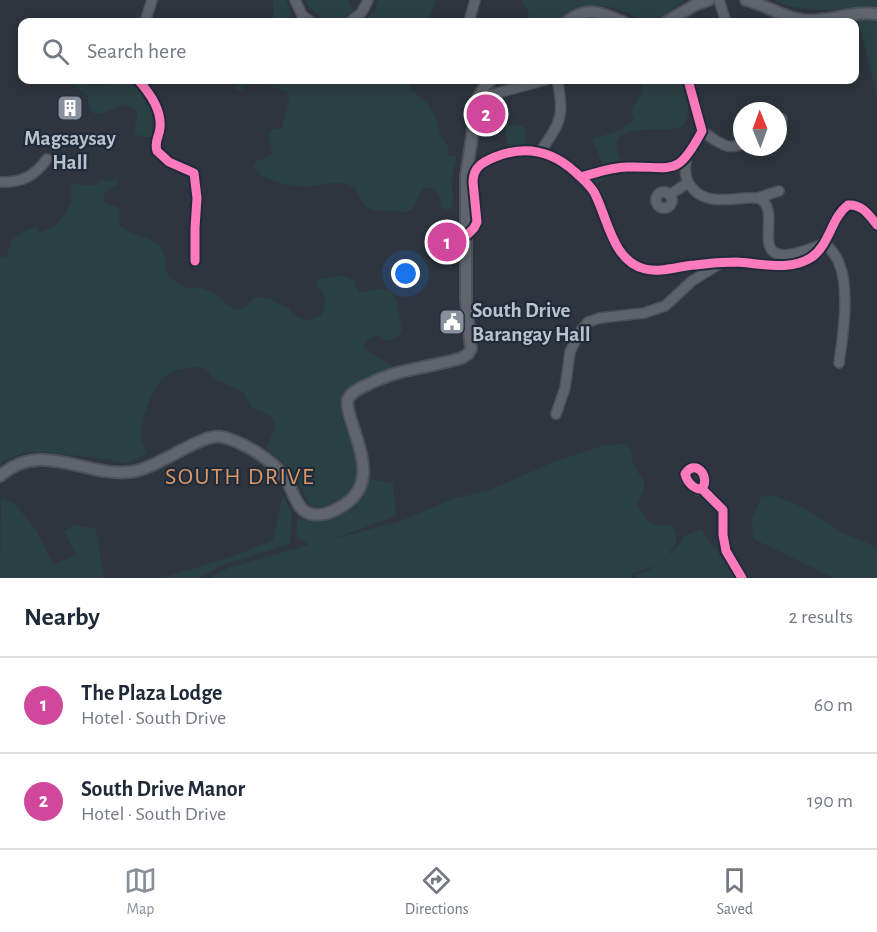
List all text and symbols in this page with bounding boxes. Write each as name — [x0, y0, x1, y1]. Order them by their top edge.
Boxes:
search box — [18, 18, 859, 84]
icon: search — [39, 35, 72, 68]
text: Search here — [87, 40, 186, 62]
pin: 2 — [466, 92, 506, 136]
building icon: Magsaysay Hall — [55, 93, 85, 123]
north arrow — [733, 102, 787, 156]
place label: Magsaysay Hall — [24, 128, 117, 173]
pin: 1 — [428, 220, 466, 264]
your location — [391, 259, 420, 288]
place label: South Drive Barangay Hall — [472, 300, 591, 345]
public building icon: South Drive Barangay Hall — [437, 307, 467, 337]
district label: SOUTH DRIVE — [165, 465, 315, 489]
text: Nearby — [24, 604, 100, 630]
text: 2 results — [789, 607, 853, 627]
text: The Plaza Lodge — [81, 682, 222, 704]
text: 1 — [40, 695, 47, 715]
text: 60 m — [814, 695, 853, 715]
text: Hotel · South Drive — [81, 708, 226, 728]
text: South Drive Manor — [81, 778, 245, 800]
text: 2 — [39, 791, 48, 811]
text: 190 m — [807, 791, 853, 811]
text: Hotel · South Drive — [81, 804, 226, 824]
tab: Map — [124, 864, 157, 919]
tab: Directions — [405, 864, 469, 919]
tab: Saved — [716, 864, 753, 919]

